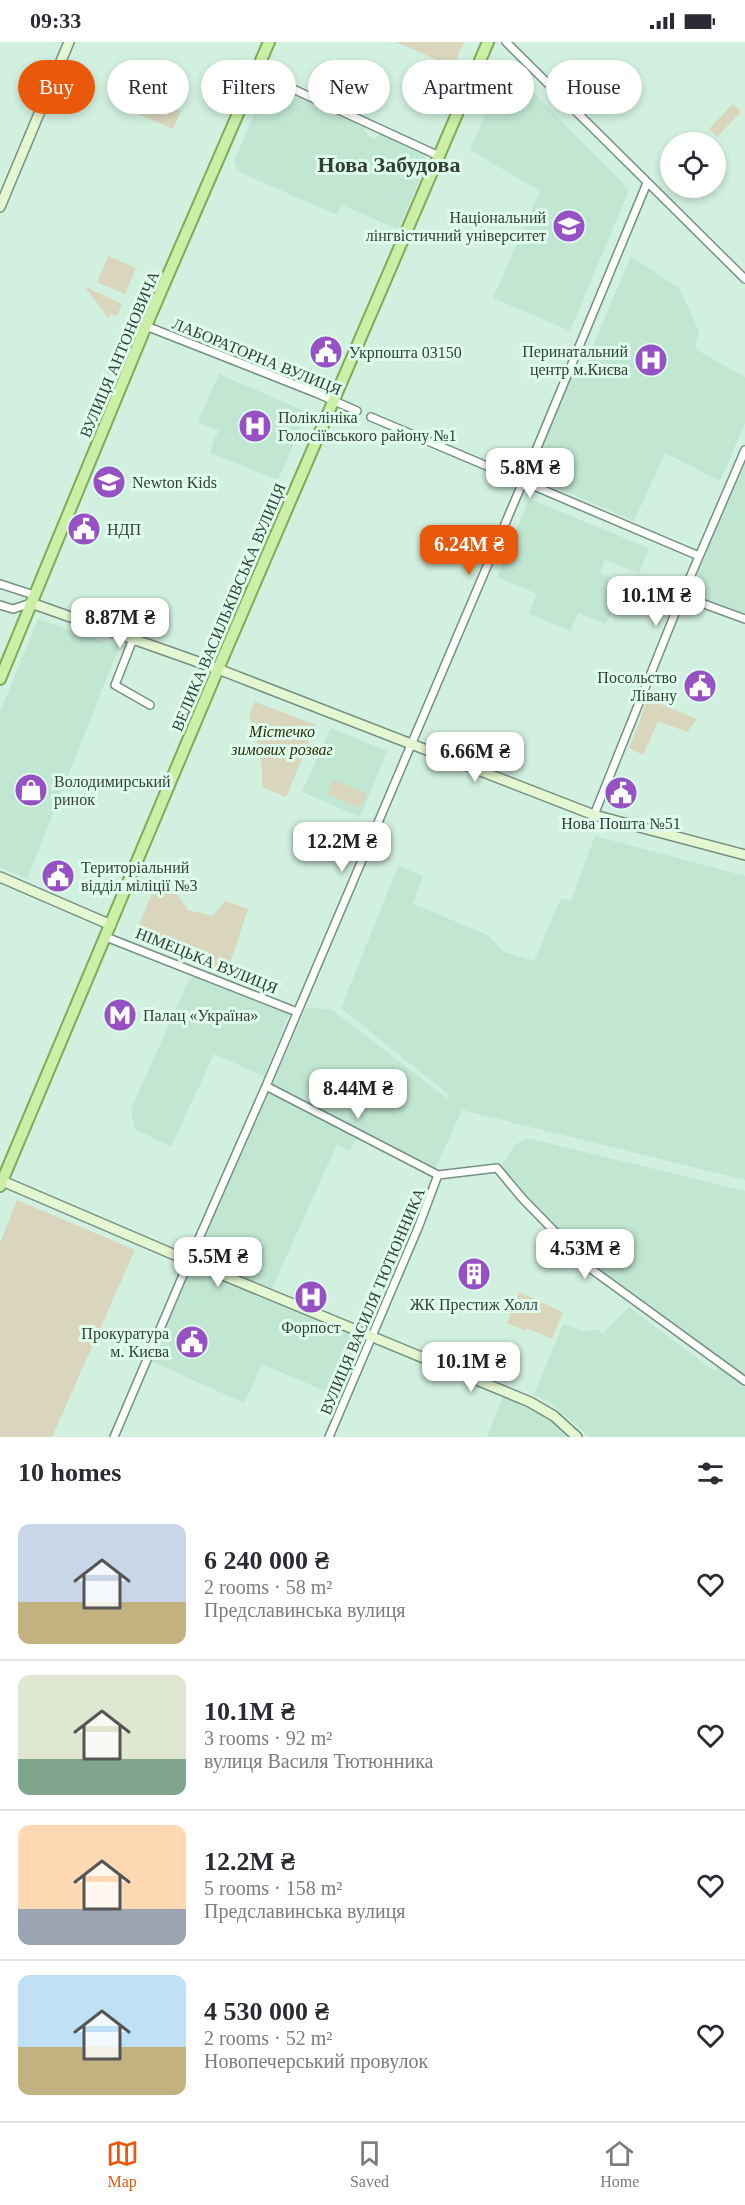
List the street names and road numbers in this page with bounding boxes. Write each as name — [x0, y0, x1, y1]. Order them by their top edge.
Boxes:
street label: ВУЛИЦЯ АНТОНОВИЧА — [77, 268, 163, 440]
street label: ЛАБОРАТОРНА ВУЛИЦЯ — [169, 315, 344, 399]
street label: ВЕЛИКА ВАСИЛЬКІВСЬКА ВУЛИЦЯ — [168, 480, 290, 734]
street label: НІМЕЦЬКА ВУЛИЦЯ — [133, 924, 280, 998]
street label: ВУЛИЦЯ ВАСИЛЯ ТЮТЮННИКА — [317, 1185, 429, 1418]

